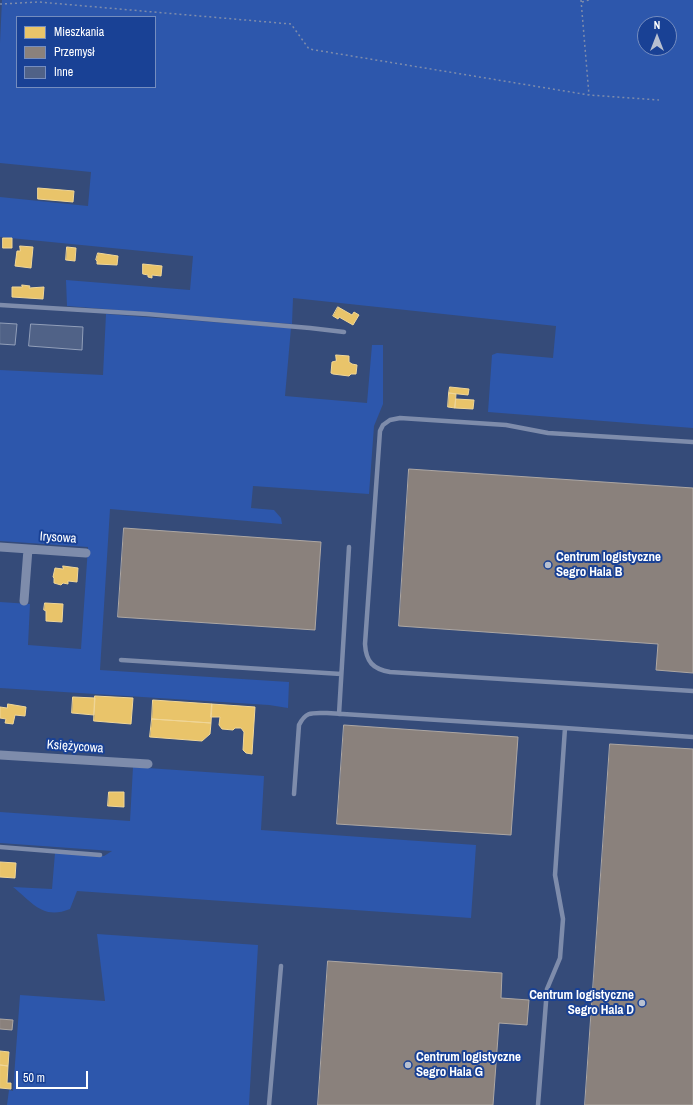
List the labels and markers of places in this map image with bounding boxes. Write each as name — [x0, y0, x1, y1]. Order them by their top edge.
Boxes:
place label: Centrum logistyczne Segro Hala B — [556, 550, 661, 581]
marker: Centrum logistyczne Segro Hala B — [543, 560, 553, 570]
place label: Centrum logistyczne Segro Hala D — [529, 988, 634, 1019]
marker: Centrum logistyczne Segro Hala D — [637, 998, 647, 1008]
place label: Centrum logistyczne Segro Hala G — [416, 1050, 521, 1081]
marker: Centrum logistyczne Segro Hala G — [403, 1060, 413, 1070]

